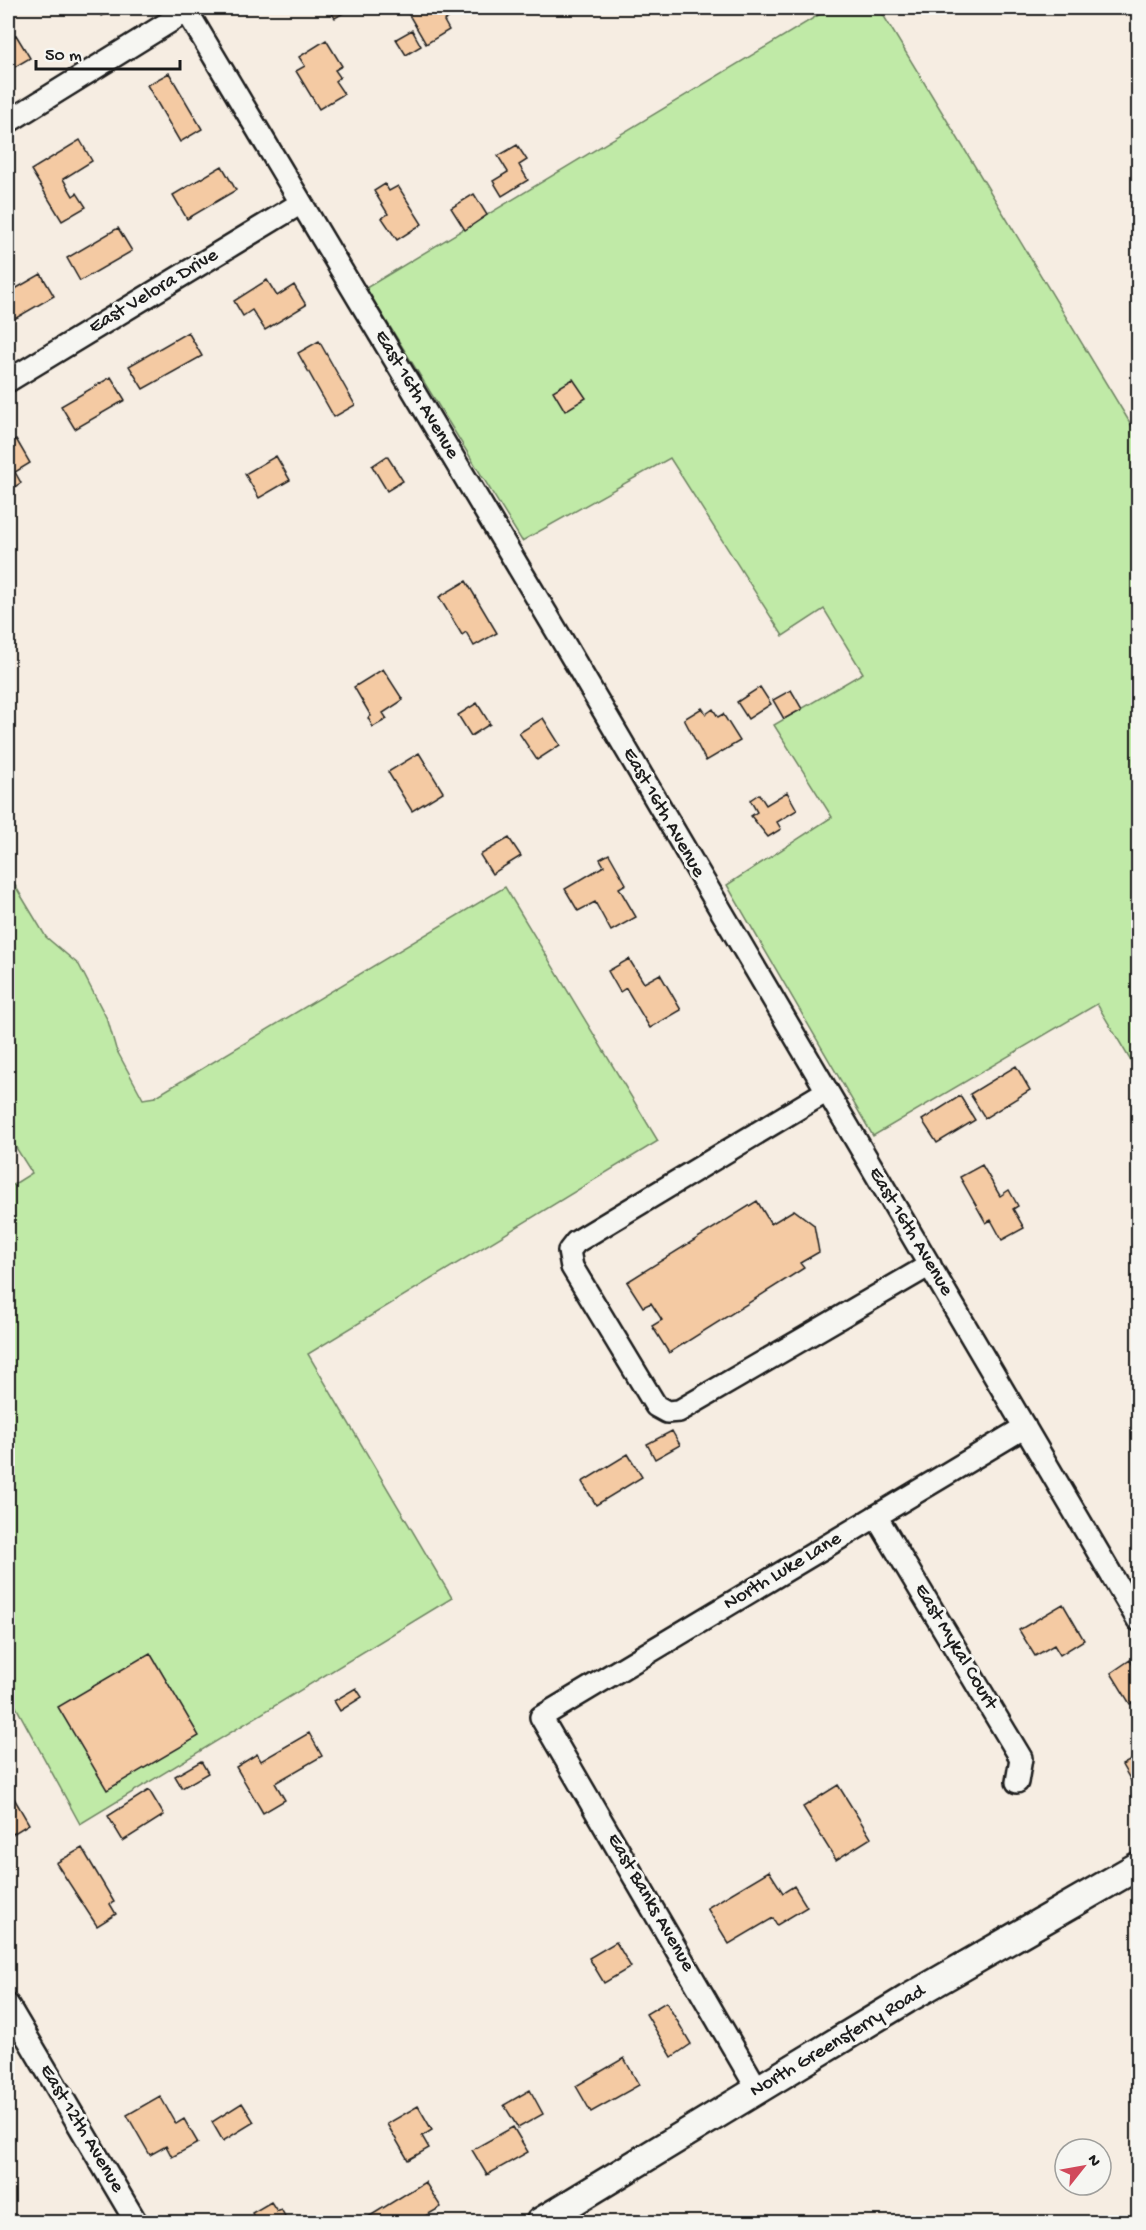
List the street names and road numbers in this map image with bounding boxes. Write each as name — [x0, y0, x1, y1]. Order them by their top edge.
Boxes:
street label: East Velora Drive — [85, 244, 223, 340]
street label: East 16th Avenue — [369, 327, 464, 464]
street label: East 16th Avenue — [617, 744, 710, 882]
street label: East 16th Avenue — [863, 1164, 958, 1301]
street label: North Luke Lane — [720, 1528, 847, 1616]
street label: East Mykal Court — [908, 1580, 1003, 1716]
street label: East Banks Avenue — [601, 1830, 699, 1977]
street label: North Greensferry Road — [746, 1979, 932, 2103]
street label: East 12th Avenue — [34, 2061, 129, 2198]

